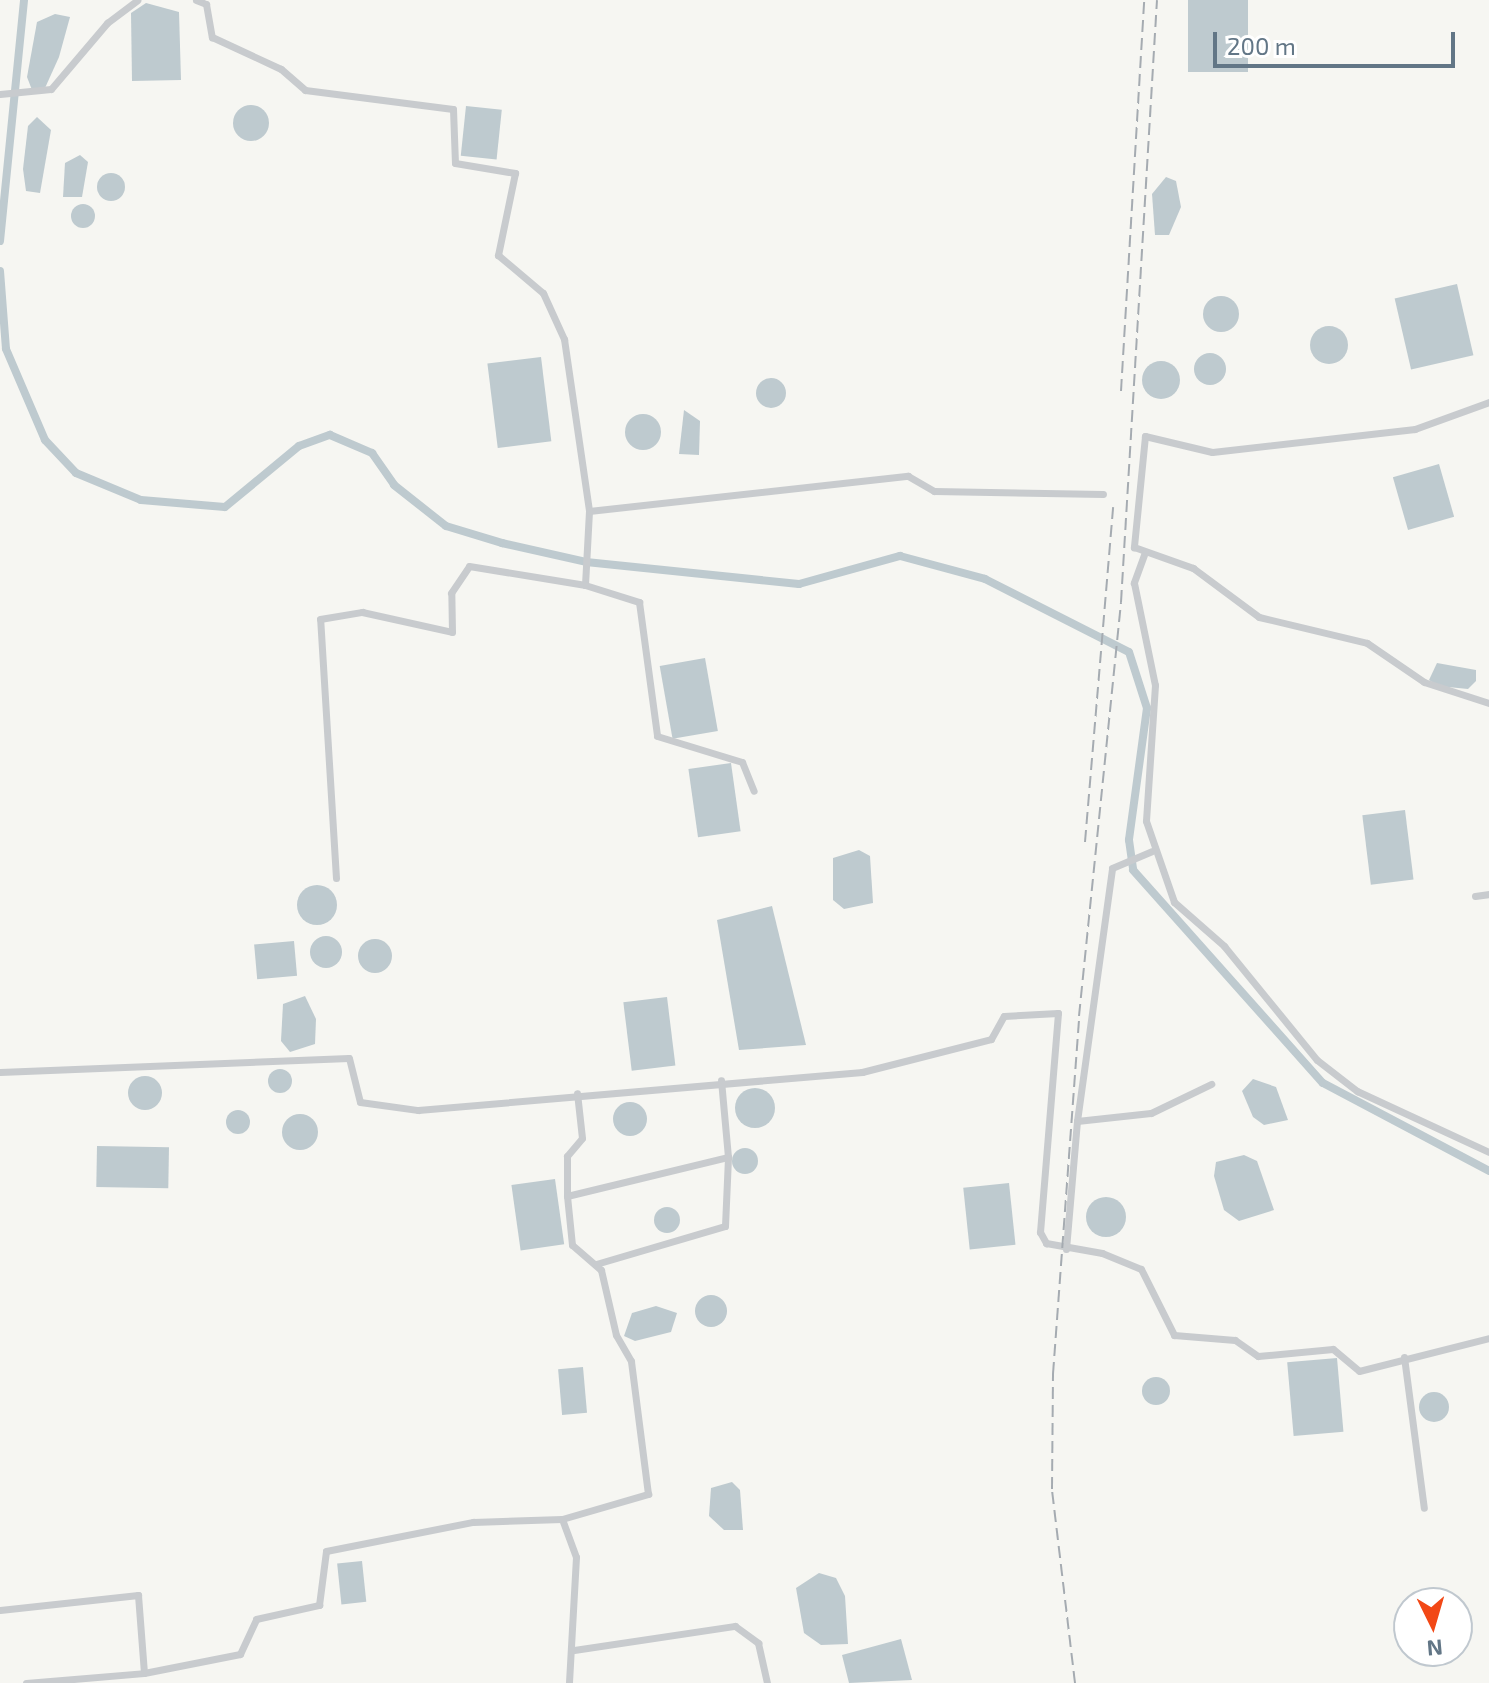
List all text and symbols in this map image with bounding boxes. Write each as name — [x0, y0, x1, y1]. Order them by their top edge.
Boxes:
scale bar — [1217, 16, 1459, 66]
text: 200 m — [1227, 31, 1296, 60]
north arrow — [1393, 1587, 1473, 1667]
text: N — [1426, 1635, 1444, 1663]

